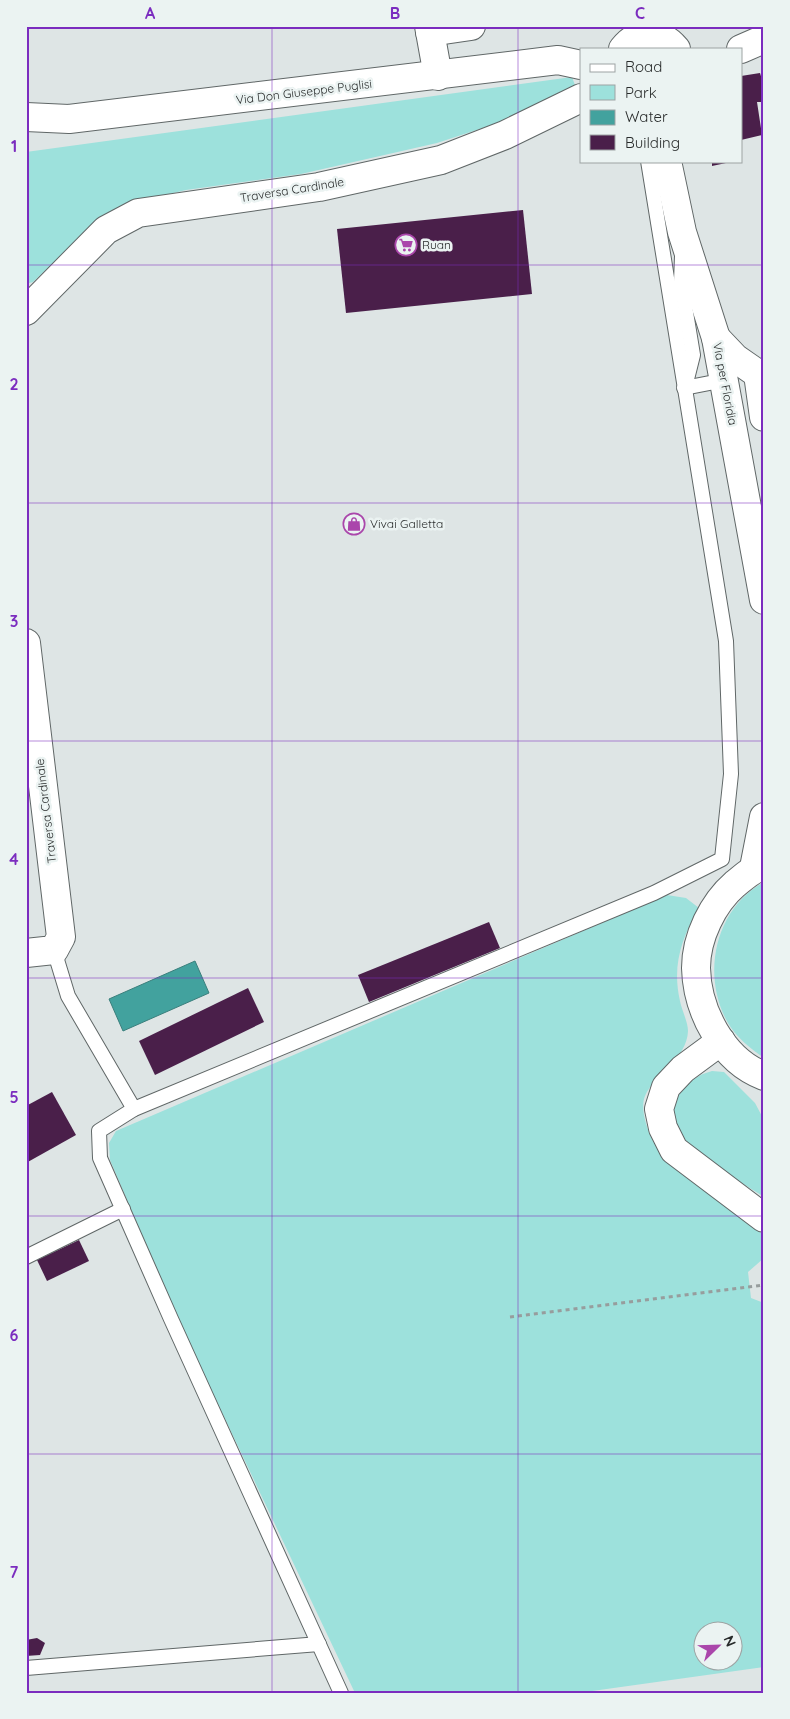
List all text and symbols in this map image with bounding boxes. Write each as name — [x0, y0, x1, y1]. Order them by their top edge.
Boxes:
text: A — [145, 3, 156, 23]
text: B — [390, 3, 400, 23]
text: C — [635, 3, 645, 23]
legend — [580, 48, 742, 162]
text: Road — [625, 57, 662, 76]
street label: Via Don Giuseppe Puglisi — [235, 76, 373, 107]
text: Park — [625, 83, 657, 102]
text: Water — [625, 107, 668, 126]
text: Building — [625, 133, 680, 152]
text: 1 — [11, 136, 17, 156]
street label: Traversa Cardinale — [239, 174, 345, 205]
supermarket icon: Ruan — [394, 233, 418, 257]
place label: Ruan — [422, 237, 451, 252]
street label: Via per Floridia — [710, 341, 741, 427]
text: 2 — [9, 374, 19, 394]
shop icon: Vivai Galletta — [342, 512, 366, 536]
place label: Vivai Galletta — [370, 516, 443, 531]
text: 3 — [10, 611, 18, 631]
street label: Traversa Cardinale — [32, 758, 59, 864]
text: 4 — [9, 849, 19, 869]
text: 5 — [9, 1087, 19, 1107]
text: 6 — [10, 1325, 19, 1345]
text: 7 — [10, 1562, 19, 1582]
north arrow — [692, 1622, 742, 1672]
text: N — [720, 1633, 740, 1649]

